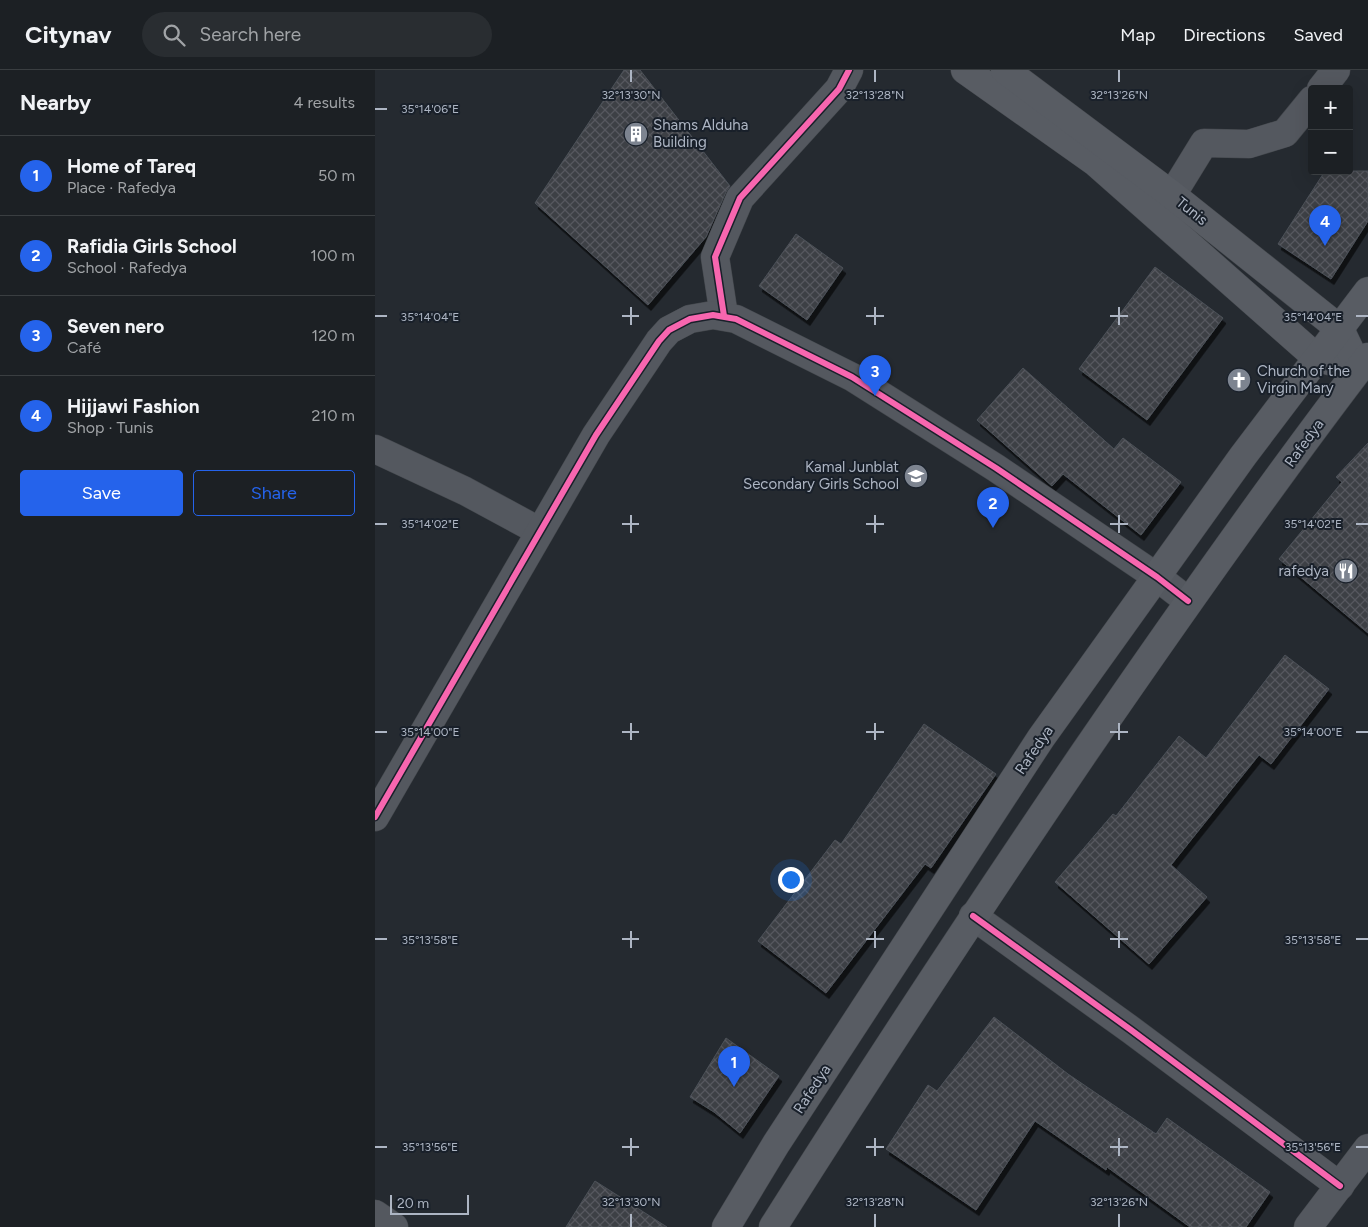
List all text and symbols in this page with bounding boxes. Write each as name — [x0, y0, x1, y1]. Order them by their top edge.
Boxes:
search box — [142, 12, 492, 57]
text: Citynav — [25, 20, 112, 49]
icon: search — [160, 21, 188, 49]
text: Search here — [200, 23, 301, 46]
text: Map — [1120, 24, 1155, 46]
text: Directions — [1183, 24, 1265, 46]
text: Saved — [1293, 24, 1343, 46]
map controls — [1308, 85, 1353, 175]
button: + — [1308, 85, 1353, 130]
text: 32°13'30"N — [602, 88, 660, 102]
text: 32°13'28"N — [846, 88, 904, 102]
text: 32°13'26"N — [1090, 88, 1148, 102]
text: Nearby — [20, 90, 91, 115]
text: 4 results — [294, 93, 355, 112]
text: 35°14'06"E — [401, 102, 459, 116]
place label: Shams Alduha Building — [653, 116, 748, 151]
building icon: Shams Alduha Building — [623, 121, 649, 147]
button: − — [1308, 130, 1353, 175]
text: Home of Tareq — [67, 155, 196, 178]
text: 1 — [33, 166, 39, 185]
text: 50 m — [318, 166, 355, 185]
text: Place · Rafedya — [67, 178, 176, 197]
street label: Tunis — [1173, 193, 1211, 229]
pin: 4 — [1309, 205, 1341, 246]
text: Rafidia Girls School — [67, 235, 237, 258]
text: 2 — [31, 246, 41, 265]
text: 100 m — [310, 246, 355, 265]
text: School · Rafedya — [67, 258, 187, 277]
text: 35°14'04"E — [401, 310, 459, 324]
text: 35°14'04"E — [1284, 310, 1342, 324]
text: Seven nero — [67, 315, 164, 338]
text: 3 — [32, 326, 40, 345]
text: 120 m — [312, 326, 355, 345]
text: Café — [67, 338, 101, 357]
pin: 3 — [859, 355, 891, 396]
place label: Church of the Virgin Mary — [1257, 362, 1350, 397]
church icon: Church of the Virgin Mary — [1226, 367, 1252, 393]
text: Hijjawi Fashion — [67, 395, 200, 418]
text: 4 — [31, 406, 41, 425]
text: 210 m — [312, 406, 355, 425]
street label: Rafedya — [1281, 416, 1327, 470]
text: Shop · Tunis — [67, 418, 154, 437]
place label: Kamal Junblat Secondary Girls School — [743, 458, 899, 493]
school or university icon: Kamal Junblat Secondary Girls School — [903, 463, 929, 489]
button: Save — [20, 470, 183, 516]
button: Share — [193, 470, 355, 516]
pin: 2 — [977, 487, 1009, 528]
text: 35°14'02"E — [401, 517, 459, 531]
text: 35°14'02"E — [1284, 517, 1342, 531]
restaurant icon: rafedya — [1333, 558, 1359, 584]
place label: rafedya — [1278, 562, 1329, 580]
street label: Rafedya — [1011, 722, 1057, 778]
text: 35°14'00"E — [401, 725, 460, 739]
text: 35°14'00"E — [1284, 725, 1343, 739]
your location — [778, 867, 804, 893]
text: 35°13'58"E — [402, 933, 458, 947]
text: 35°13'58"E — [1285, 933, 1341, 947]
pin: 1 — [718, 1046, 750, 1087]
street label: Rafedya — [790, 1061, 834, 1117]
text: 35°13'56"E — [402, 1140, 458, 1154]
text: 35°13'56"E — [1285, 1140, 1341, 1154]
scale bar — [390, 1192, 469, 1215]
text: 20 m — [397, 1195, 429, 1212]
text: 32°13'30"N — [602, 1195, 660, 1209]
text: 32°13'28"N — [846, 1195, 904, 1209]
text: 32°13'26"N — [1090, 1195, 1148, 1209]

